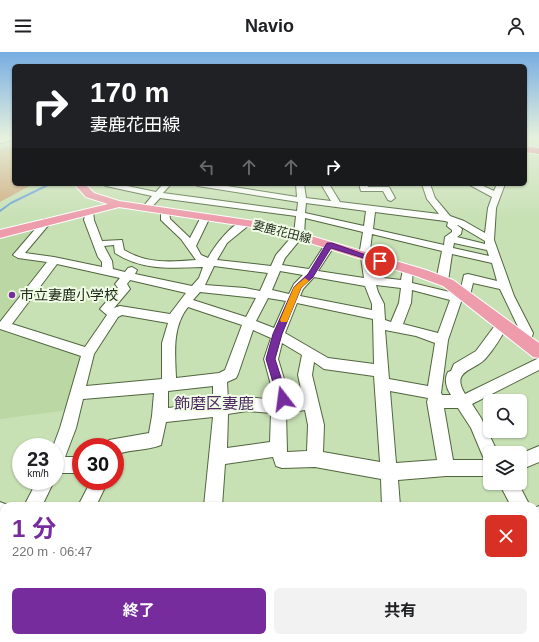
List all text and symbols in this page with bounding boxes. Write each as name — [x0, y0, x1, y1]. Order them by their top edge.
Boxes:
icon: menu — [12, 15, 34, 37]
icon: person — [505, 15, 527, 37]
text: Navio — [245, 16, 294, 36]
text: 170 m — [90, 77, 169, 108]
icon: right — [24, 80, 76, 132]
text: 妻鹿花田線 — [90, 115, 180, 135]
icon: left — [196, 156, 218, 178]
icon: ahead — [238, 156, 260, 178]
icon: ahead — [280, 156, 302, 178]
icon: right — [322, 156, 344, 178]
street label: 妻鹿花田線 — [251, 218, 313, 246]
pin — [363, 244, 397, 278]
icon: arrive — [369, 250, 391, 272]
place label: 市立妻鹿小学校 — [20, 287, 118, 303]
marker: 市立妻鹿小学校 — [7, 290, 17, 300]
position arrow — [262, 378, 304, 420]
map controls — [483, 394, 527, 490]
button: search — [483, 394, 527, 438]
district label: 飾磨区妻鹿 — [174, 395, 254, 412]
speed limit sign: 30 — [72, 438, 124, 490]
button: layers — [483, 446, 527, 490]
text: 23 — [27, 448, 49, 470]
text: km/h — [27, 468, 49, 479]
text: 1 分 — [12, 515, 56, 542]
button: close — [485, 515, 527, 557]
text: 220 m · 06:47 — [12, 544, 92, 559]
button: 終了 — [12, 588, 266, 634]
button: 共有 — [274, 588, 527, 634]

